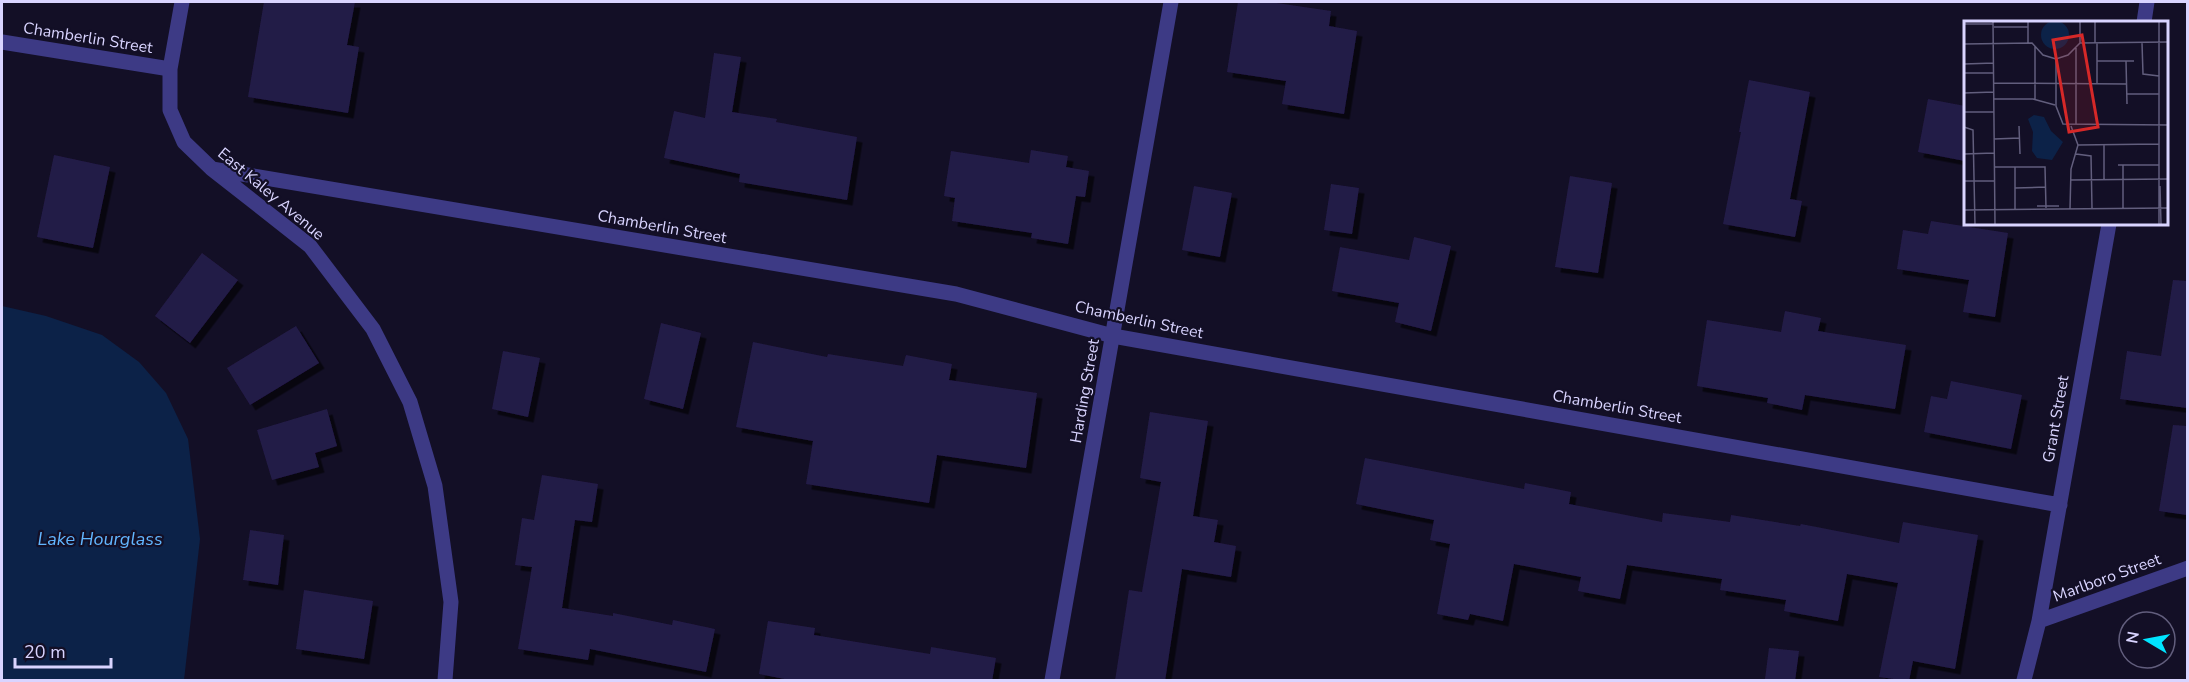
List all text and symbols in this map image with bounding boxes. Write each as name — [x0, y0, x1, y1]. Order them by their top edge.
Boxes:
street label: Chamberlin Street — [22, 17, 155, 59]
inset map — [1964, 21, 2168, 225]
street label: East Kaley Avenue — [213, 143, 329, 245]
street label: Chamberlin Street — [596, 205, 729, 249]
street label: Chamberlin Street — [1073, 296, 1206, 344]
street label: Harding Street — [1065, 337, 1105, 445]
street label: Grant Street — [2038, 373, 2075, 464]
street label: Chamberlin Street — [1551, 385, 1684, 429]
water label: Lake Hourglass — [37, 527, 163, 551]
street label: Marlboro Street — [2050, 548, 2164, 608]
north arrow — [2117, 610, 2177, 670]
text: N — [2121, 630, 2145, 645]
scale bar — [15, 631, 111, 669]
text: 20 m — [24, 640, 66, 664]

